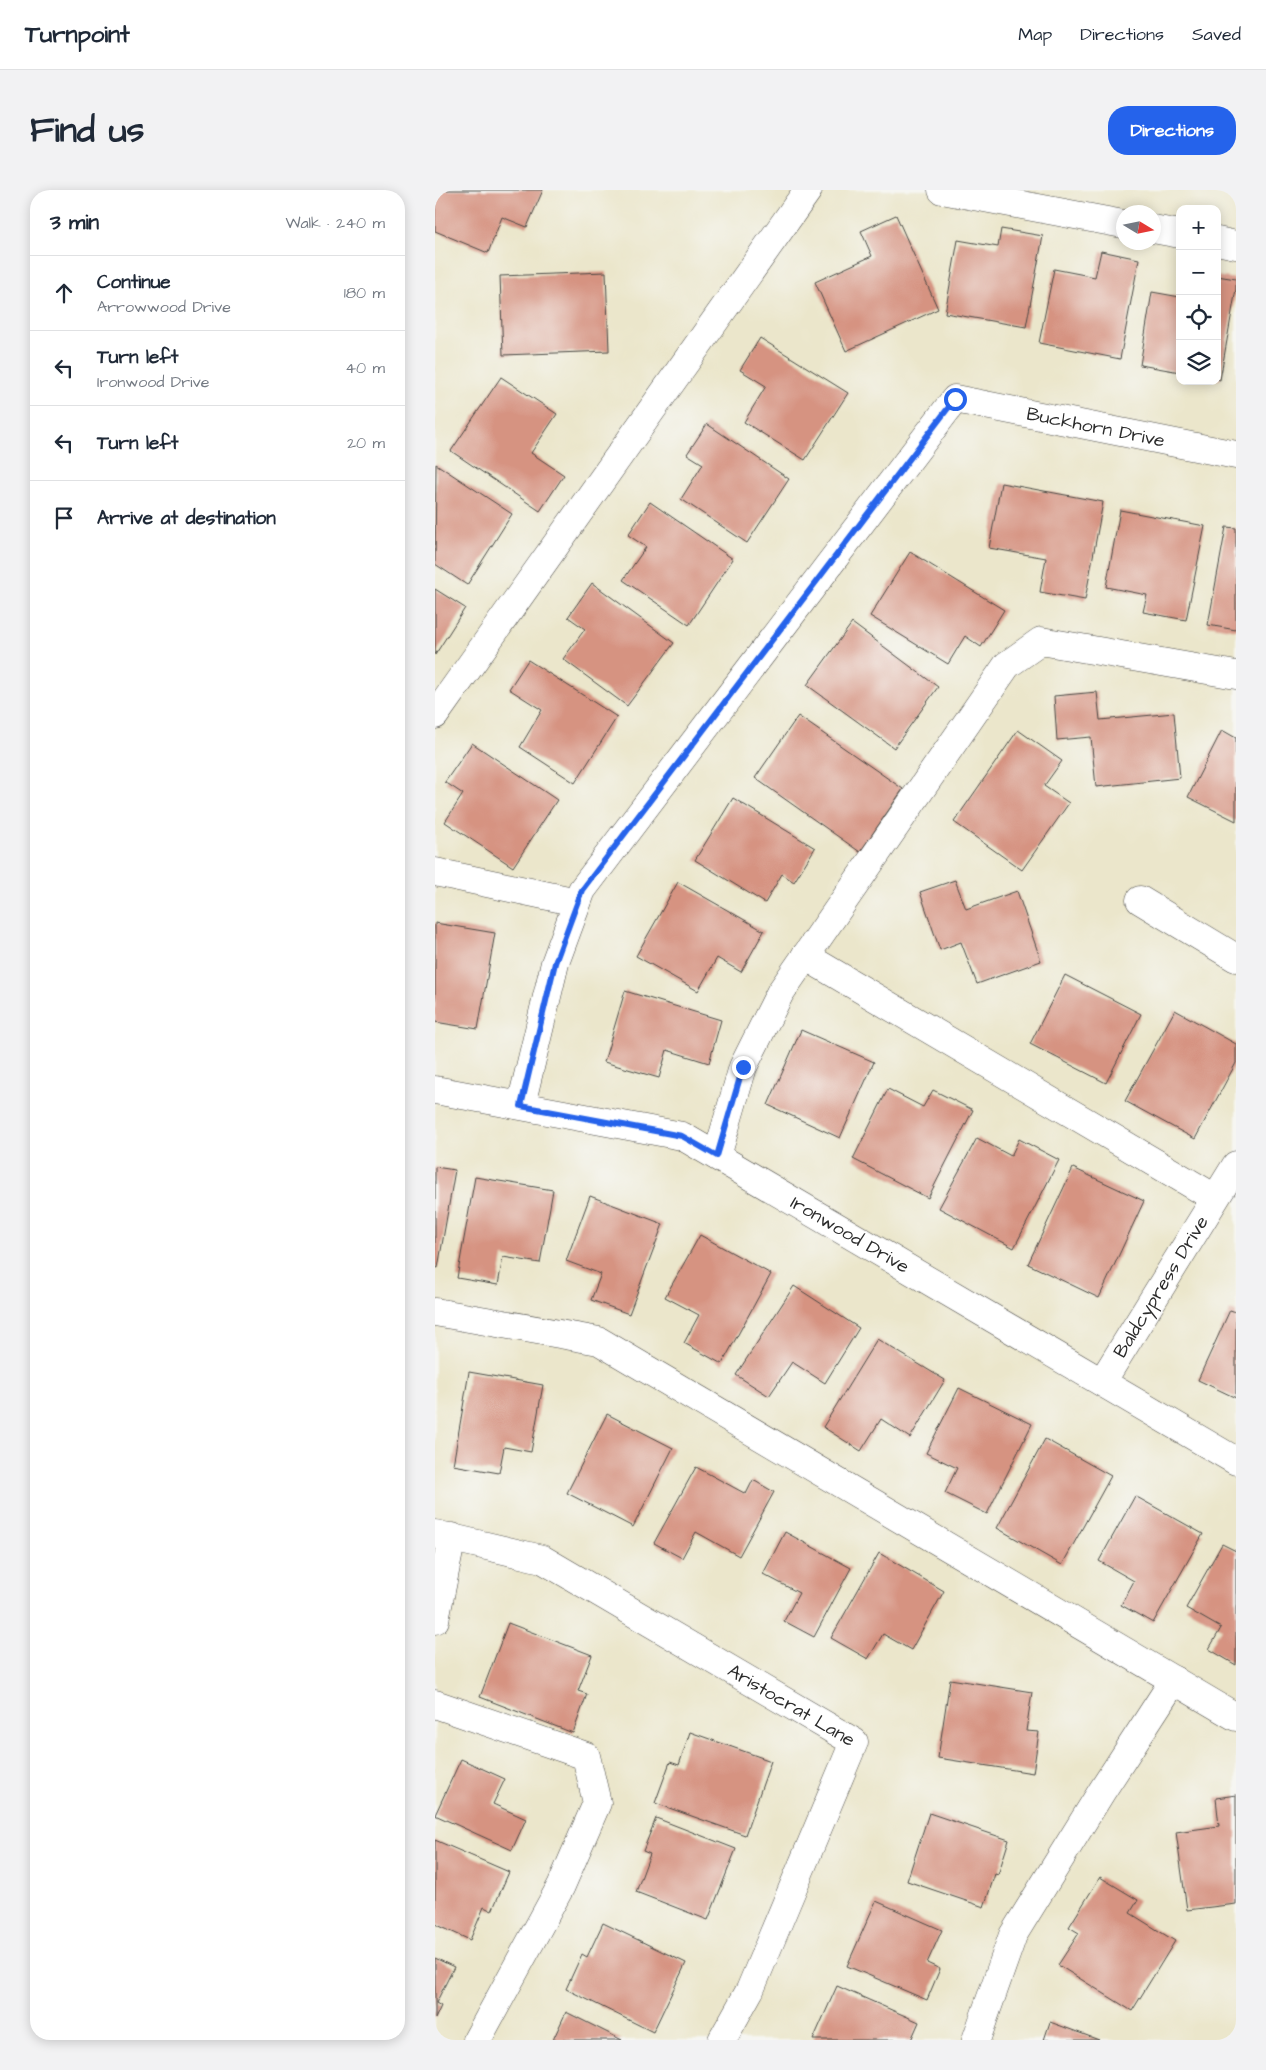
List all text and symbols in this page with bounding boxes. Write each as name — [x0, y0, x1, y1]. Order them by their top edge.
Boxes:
text: Turnpoint — [25, 18, 130, 52]
text: Map — [1018, 22, 1052, 47]
text: Directions — [1080, 22, 1164, 47]
text: Saved — [1192, 22, 1241, 47]
text: Find us — [30, 106, 144, 155]
button: Directions — [1108, 106, 1236, 155]
north arrow — [1116, 205, 1161, 250]
map controls — [1176, 205, 1221, 385]
button: + — [1176, 205, 1221, 250]
text: 3 min — [50, 208, 99, 237]
text: Walk · 240 m — [285, 212, 385, 234]
button: − — [1176, 250, 1221, 295]
text: Continue — [97, 269, 171, 296]
icon: ahead — [50, 279, 78, 307]
text: 180 m — [344, 282, 385, 304]
button: locate — [1176, 295, 1221, 340]
text: Arrowwood Drive — [97, 296, 231, 318]
button: layers — [1176, 340, 1221, 385]
text: Turn left — [97, 344, 178, 371]
icon: left — [50, 354, 78, 382]
text: 40 m — [345, 357, 385, 379]
text: Ironwood Drive — [97, 371, 209, 393]
route start — [944, 388, 967, 411]
street label: Buckhorn Drive — [1024, 400, 1167, 454]
icon: left — [50, 429, 78, 457]
text: Turn left — [97, 430, 178, 457]
text: 20 m — [347, 432, 385, 454]
icon: arrive — [50, 504, 78, 532]
text: Arrive at destination — [97, 505, 276, 532]
route end — [732, 1056, 755, 1079]
street label: Ironwood Drive — [786, 1189, 914, 1280]
street label: Baldcypress Drive — [1107, 1211, 1215, 1363]
street label: Aristocrat Lane — [723, 1657, 860, 1753]

